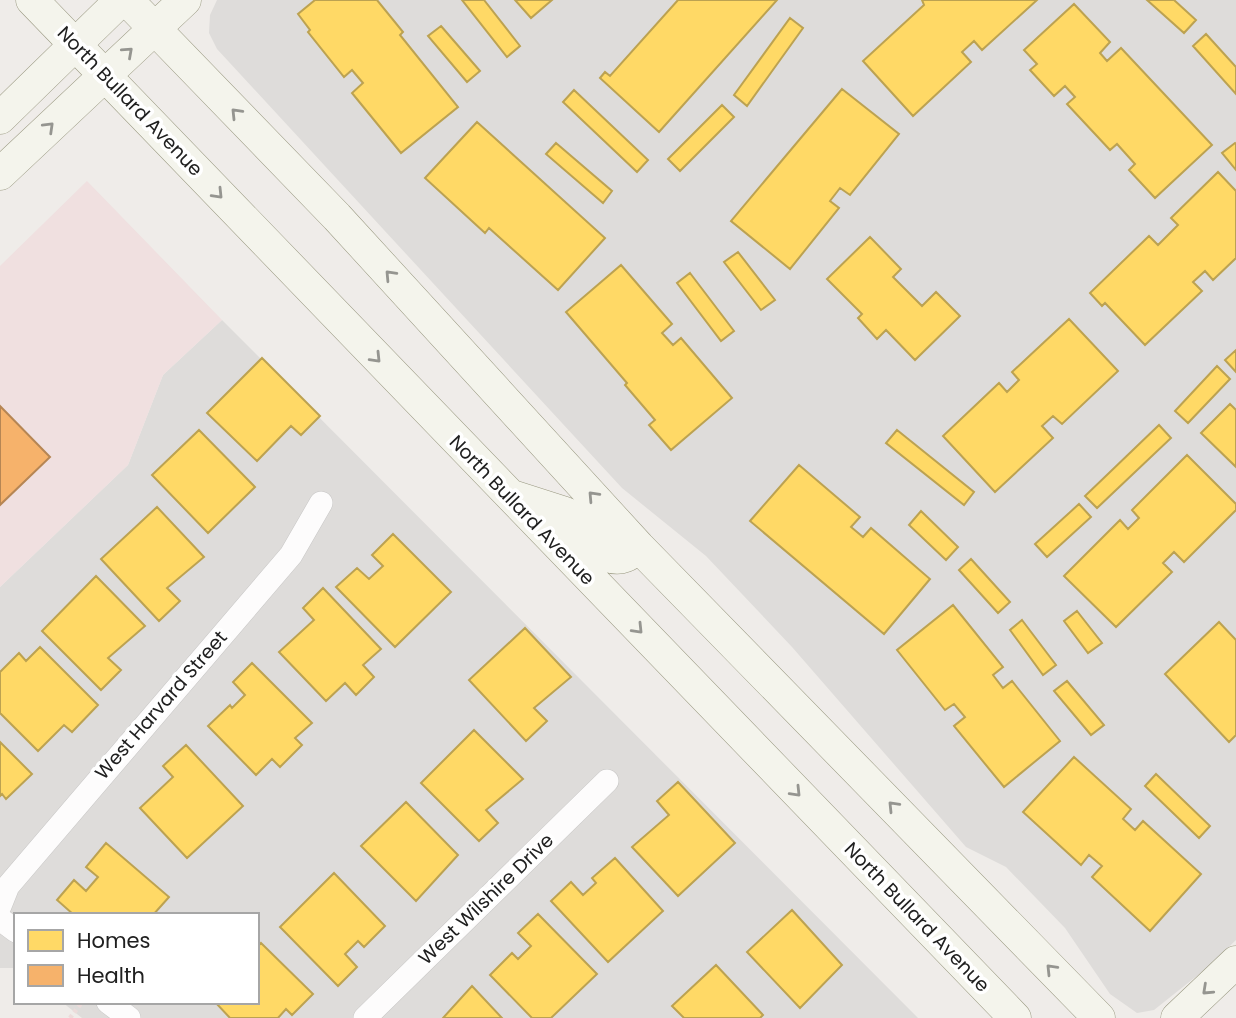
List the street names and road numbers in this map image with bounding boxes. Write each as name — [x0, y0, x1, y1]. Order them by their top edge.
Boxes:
street label: North Bullard Avenue — [51, 20, 209, 182]
street label: North Bullard Avenue — [443, 429, 601, 591]
street label: West Harvard Street — [89, 625, 233, 785]
street label: West Wilshire Drive — [412, 827, 560, 971]
street label: North Bullard Avenue — [838, 836, 996, 998]

